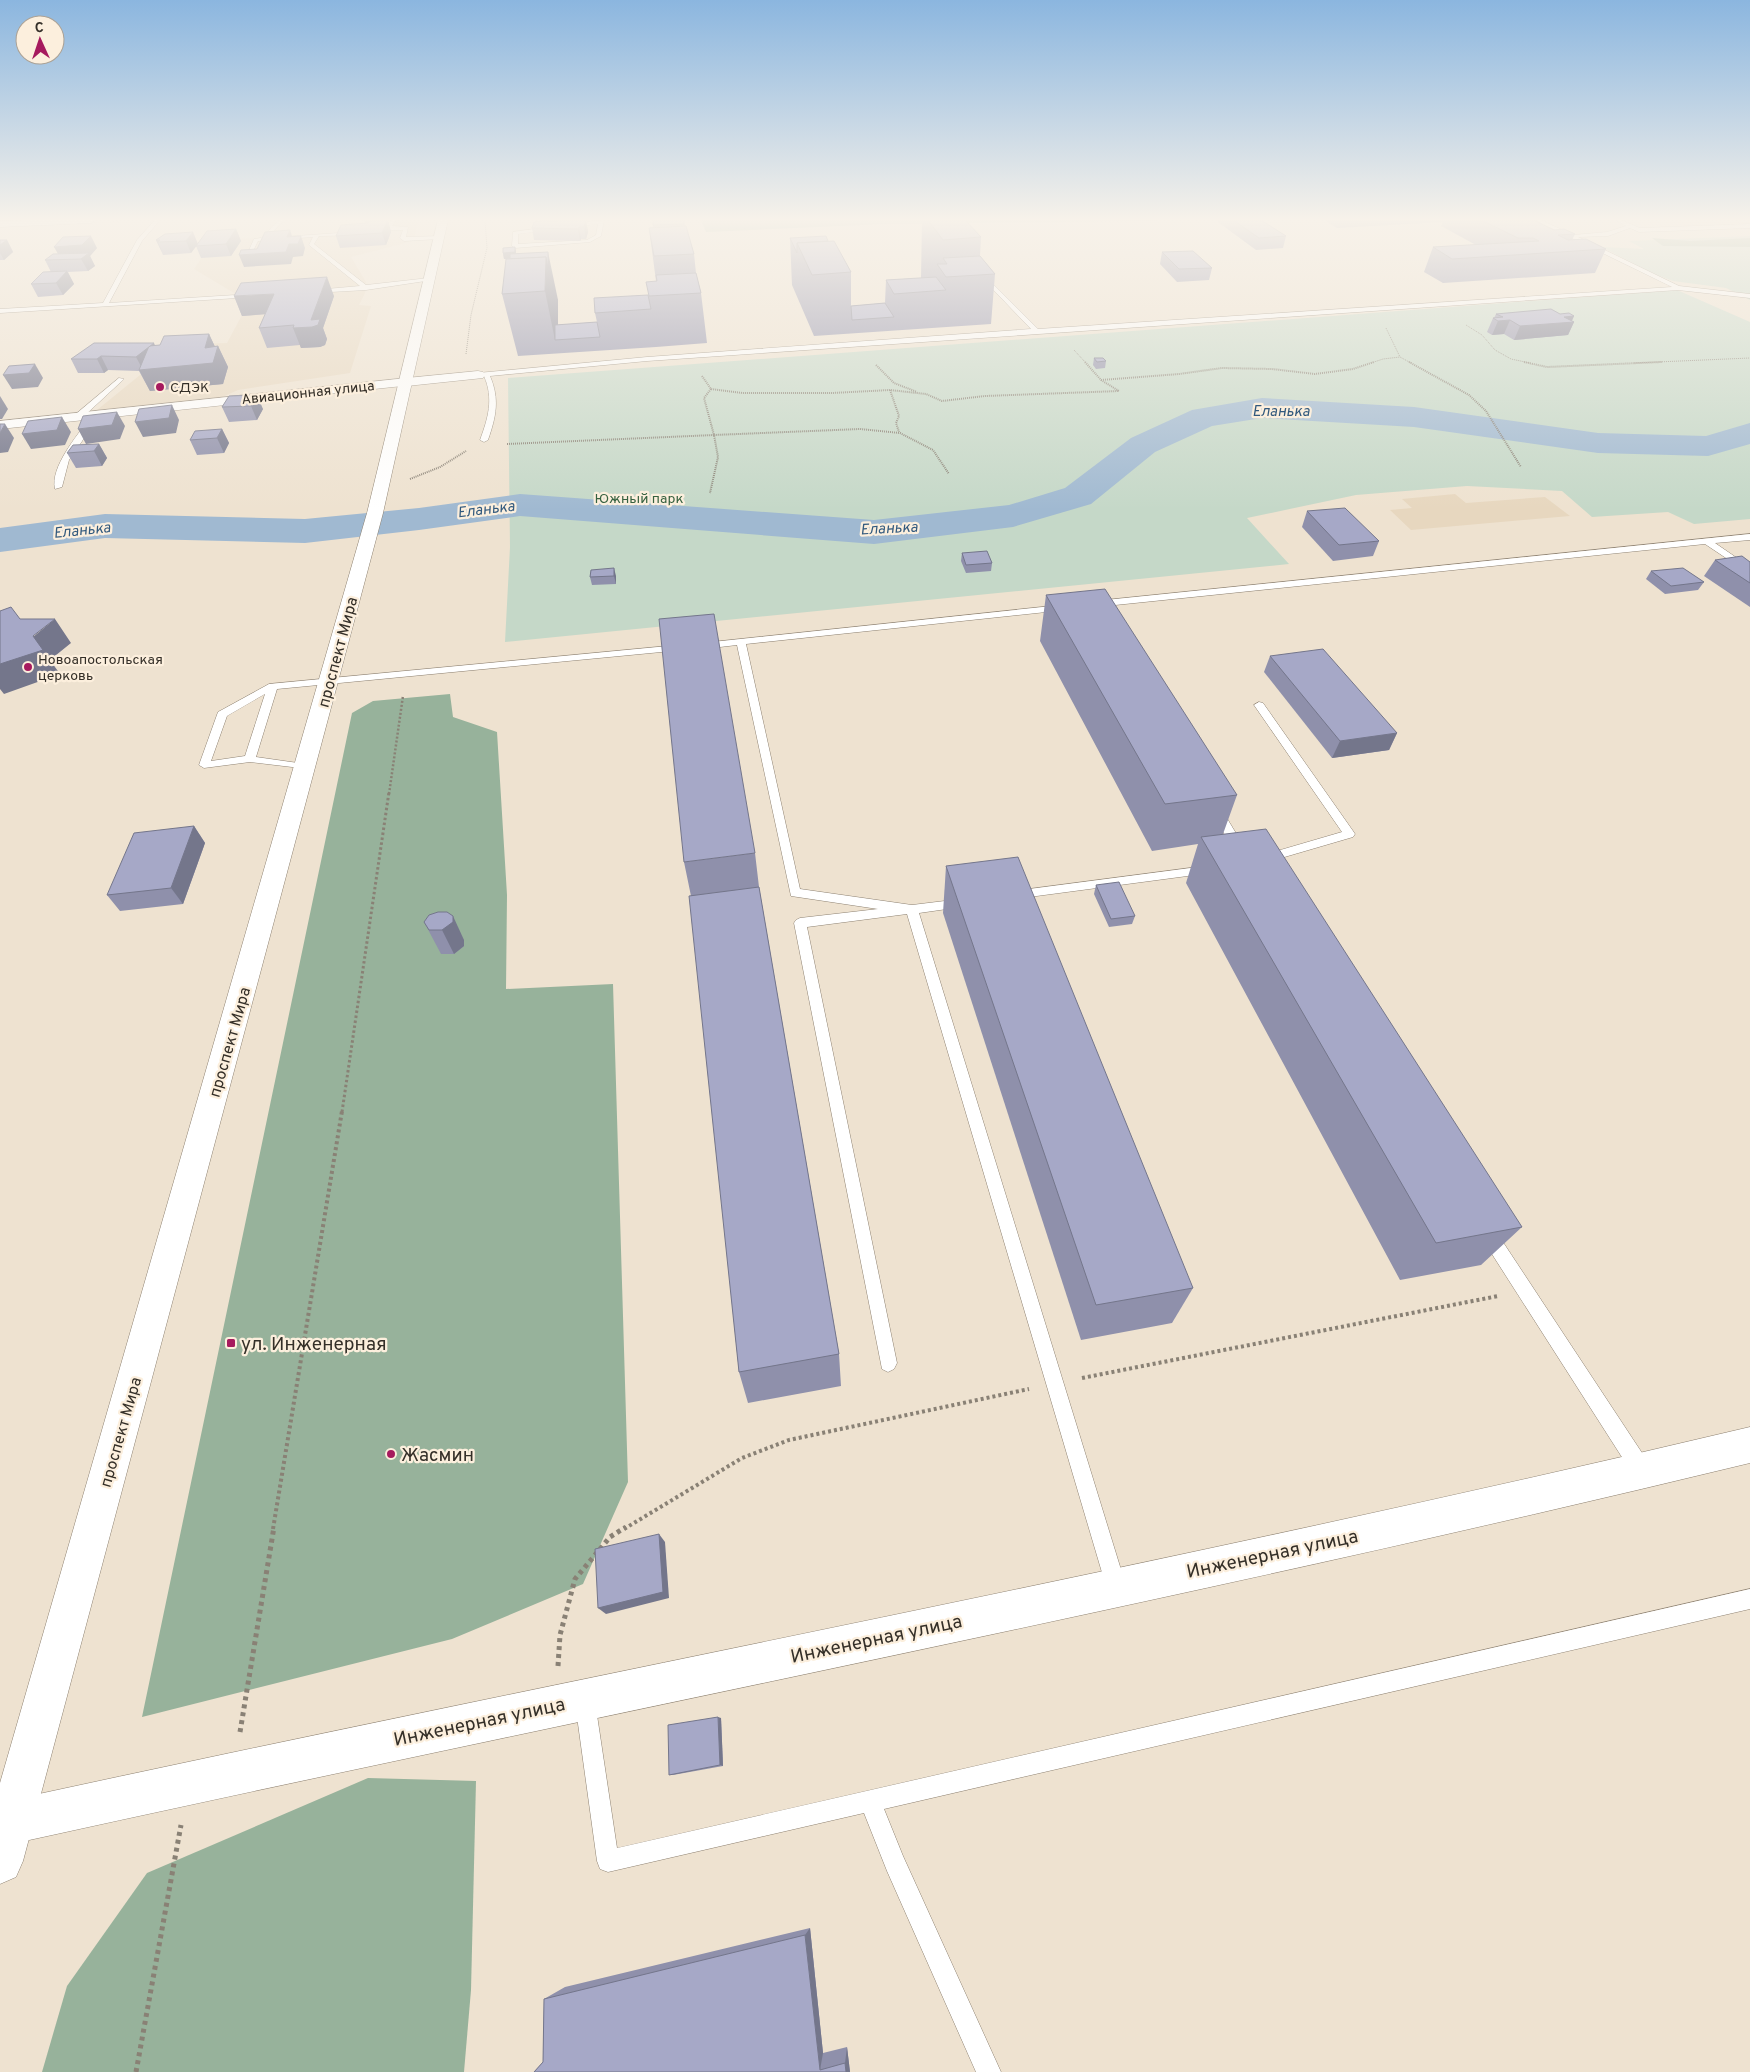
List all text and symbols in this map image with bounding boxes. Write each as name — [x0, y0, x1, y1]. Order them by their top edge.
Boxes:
north arrow — [15, 15, 65, 65]
text: С — [34, 20, 44, 37]
street label: Авиационная улица — [241, 378, 375, 409]
place label: СДЭК — [170, 380, 209, 397]
marker: СДЭК — [154, 381, 166, 393]
water label: Еланька — [1252, 403, 1310, 422]
park label: Южный парк — [594, 491, 684, 508]
water label: Еланька — [457, 498, 516, 523]
water label: Еланька — [860, 518, 918, 540]
water label: Еланька — [53, 519, 112, 544]
street label: проспект Мира — [315, 595, 363, 710]
place label: Новоапостольская церковь — [38, 652, 163, 685]
marker: Новоапостольская церковь — [22, 661, 34, 673]
street label: проспект Мира — [206, 985, 256, 1100]
place label: ул. Инженерная — [241, 1333, 387, 1357]
marker: ул. Инженерная — [225, 1337, 237, 1349]
street label: проспект Мира — [97, 1375, 147, 1490]
place label: Жасмин — [401, 1444, 474, 1468]
marker: Жасмин — [385, 1448, 397, 1460]
street label: Инженерная улица — [1184, 1525, 1360, 1585]
street label: Инженерная улица — [788, 1610, 964, 1670]
street label: Инженерная улица — [391, 1693, 567, 1753]

